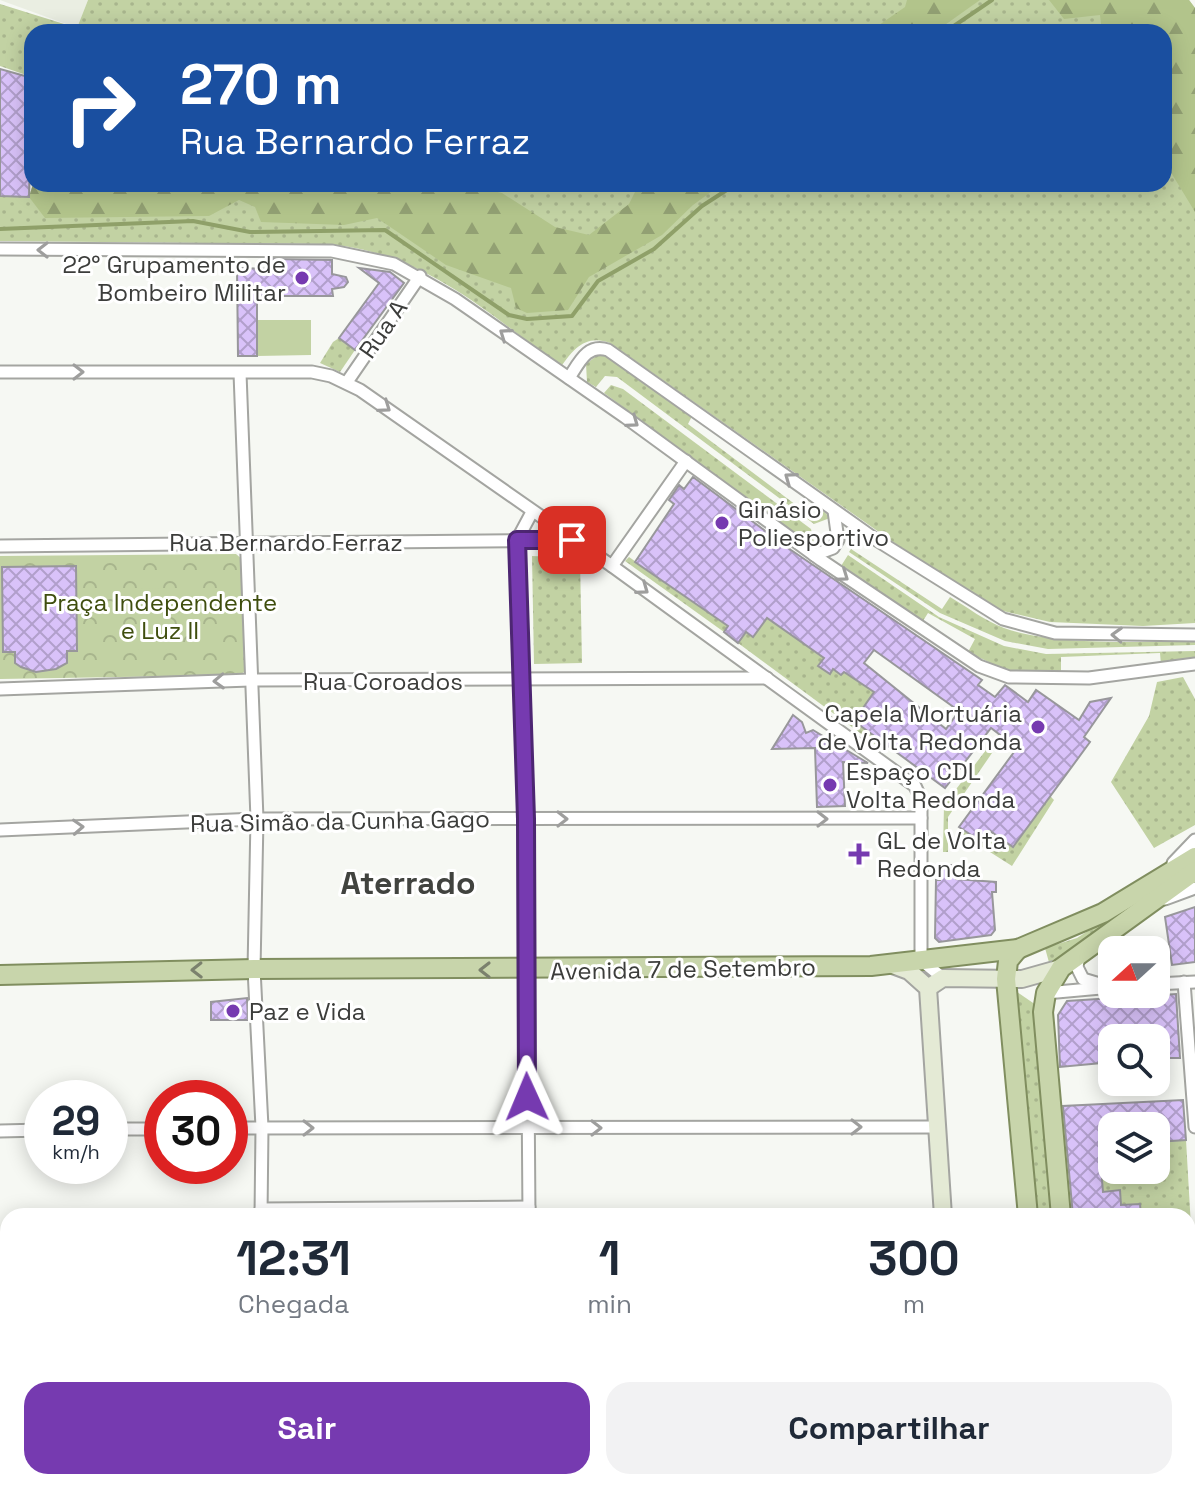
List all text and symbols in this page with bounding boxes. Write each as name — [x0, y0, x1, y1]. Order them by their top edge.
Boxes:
text: 270 m — [180, 49, 342, 120]
icon: right — [48, 56, 152, 160]
text: Rua Bernardo Ferraz — [180, 119, 530, 165]
one-way arrow — [36, 241, 49, 258]
place label: 22° Grupamento de Bombeiro Militar — [62, 249, 286, 308]
marker: 22° Grupamento de Bombeiro Militar — [293, 269, 311, 287]
street label: Rua A — [352, 294, 414, 364]
one-way arrow — [499, 329, 513, 344]
one-way arrow — [72, 364, 85, 381]
one-way arrow — [376, 397, 391, 412]
one-way arrow — [624, 413, 639, 427]
one-way arrow — [784, 474, 798, 488]
place label: Ginásio Poliesportivo — [738, 494, 889, 553]
pin — [538, 506, 606, 574]
marker: Ginásio Poliesportivo — [713, 514, 731, 532]
icon: arrive — [550, 518, 594, 562]
street label: Rua Bernardo Ferraz — [169, 527, 403, 558]
one-way arrow — [834, 566, 848, 581]
one-way arrow — [635, 579, 649, 594]
park label: Praça Independente e Luz II — [43, 587, 277, 646]
one-way arrow — [1110, 627, 1123, 644]
street label: Rua Coroados — [303, 666, 463, 697]
one-way arrow — [212, 672, 225, 689]
place label: Capela Mortuária de Volta Redonda — [817, 698, 1022, 757]
marker: Capela Mortuária de Volta Redonda — [1029, 718, 1047, 736]
place label: Espaço CDL Volta Redonda — [846, 756, 1015, 815]
marker: Espaço CDL Volta Redonda — [821, 776, 839, 794]
street label: Rua Simão da Cunha Gago — [190, 803, 490, 839]
one-way arrow — [556, 810, 569, 828]
one-way arrow — [816, 810, 829, 828]
one-way arrow — [72, 819, 85, 836]
place label: GL de Volta Redonda — [877, 825, 1007, 884]
marker: GL de Volta Redonda — [848, 843, 870, 865]
district label: Aterrado — [340, 863, 476, 903]
north arrow — [1098, 936, 1170, 1008]
map controls — [1098, 936, 1170, 1184]
street label: Avenida 7 de Setembro — [550, 951, 816, 987]
one-way arrow — [478, 961, 491, 979]
one-way arrow — [190, 962, 203, 979]
place label: Paz e Vida — [249, 996, 366, 1027]
marker: Paz e Vida — [224, 1002, 242, 1020]
button: search — [1098, 1024, 1170, 1096]
position arrow — [485, 1055, 569, 1139]
speed limit sign: 30 — [144, 1080, 248, 1184]
text: 29 — [52, 1096, 100, 1147]
button: layers — [1098, 1112, 1170, 1184]
one-way arrow — [850, 1118, 863, 1136]
one-way arrow — [302, 1119, 315, 1137]
one-way arrow — [590, 1119, 603, 1137]
text: km/h — [52, 1139, 100, 1165]
text: 12:31 — [236, 1228, 351, 1289]
text: 1 — [599, 1228, 620, 1289]
text: 300 — [868, 1228, 960, 1289]
text: Chegada — [238, 1287, 349, 1321]
text: min — [587, 1287, 632, 1321]
text: m — [903, 1287, 925, 1321]
button: Sair — [24, 1382, 590, 1474]
button: Compartilhar — [606, 1382, 1172, 1474]

